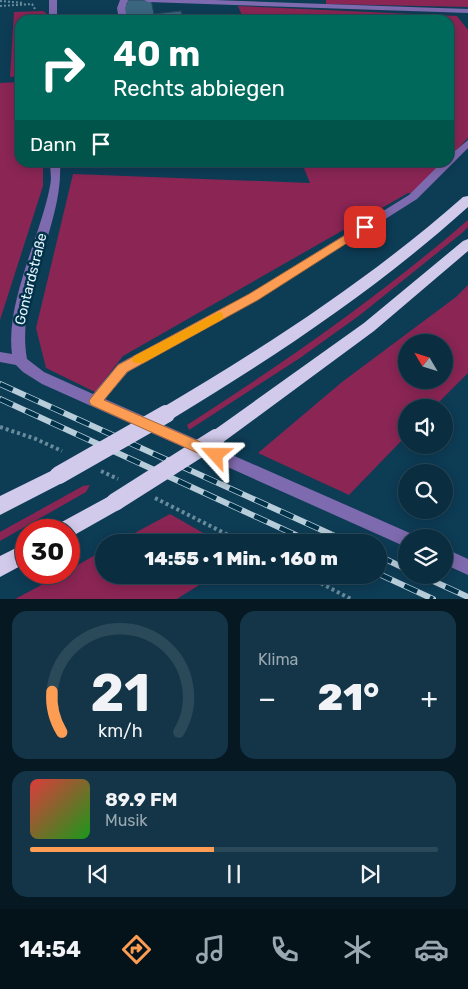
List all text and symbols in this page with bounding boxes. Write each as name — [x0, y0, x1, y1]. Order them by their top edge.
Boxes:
text: 40 m — [113, 33, 200, 75]
icon: right — [30, 35, 95, 100]
text: Rechts abbiegen — [113, 75, 285, 102]
icon: arrive — [87, 130, 115, 158]
text: Dann — [30, 133, 77, 156]
pin — [344, 206, 386, 248]
icon: arrive — [351, 213, 379, 241]
street label: Gontardstraße — [11, 231, 51, 327]
north arrow — [398, 334, 452, 389]
map controls — [398, 334, 453, 584]
button: sound — [398, 399, 453, 454]
position arrow — [189, 428, 241, 480]
button: search — [398, 464, 453, 519]
speed limit sign: 30 — [15, 519, 80, 584]
button: layers — [398, 529, 453, 584]
text: 14:55 · 1 Min. · 160 m — [144, 547, 338, 570]
text: Klima — [258, 650, 298, 669]
text: 21 — [90, 662, 150, 724]
text: 21° — [318, 674, 379, 720]
text: − — [258, 682, 276, 715]
text: + — [421, 682, 438, 715]
text: km/h — [98, 720, 142, 741]
text: 89.9 FM — [105, 788, 177, 811]
text: Musik — [105, 811, 148, 830]
icon: previous — [84, 860, 112, 888]
icon: pause — [220, 860, 248, 888]
icon: next — [356, 860, 384, 888]
icon: directions — [119, 932, 154, 967]
icon: music — [193, 932, 228, 967]
icon: phone — [267, 932, 302, 967]
icon: climate — [340, 932, 375, 967]
icon: car — [414, 932, 449, 967]
text: 14:54 — [19, 936, 81, 963]

